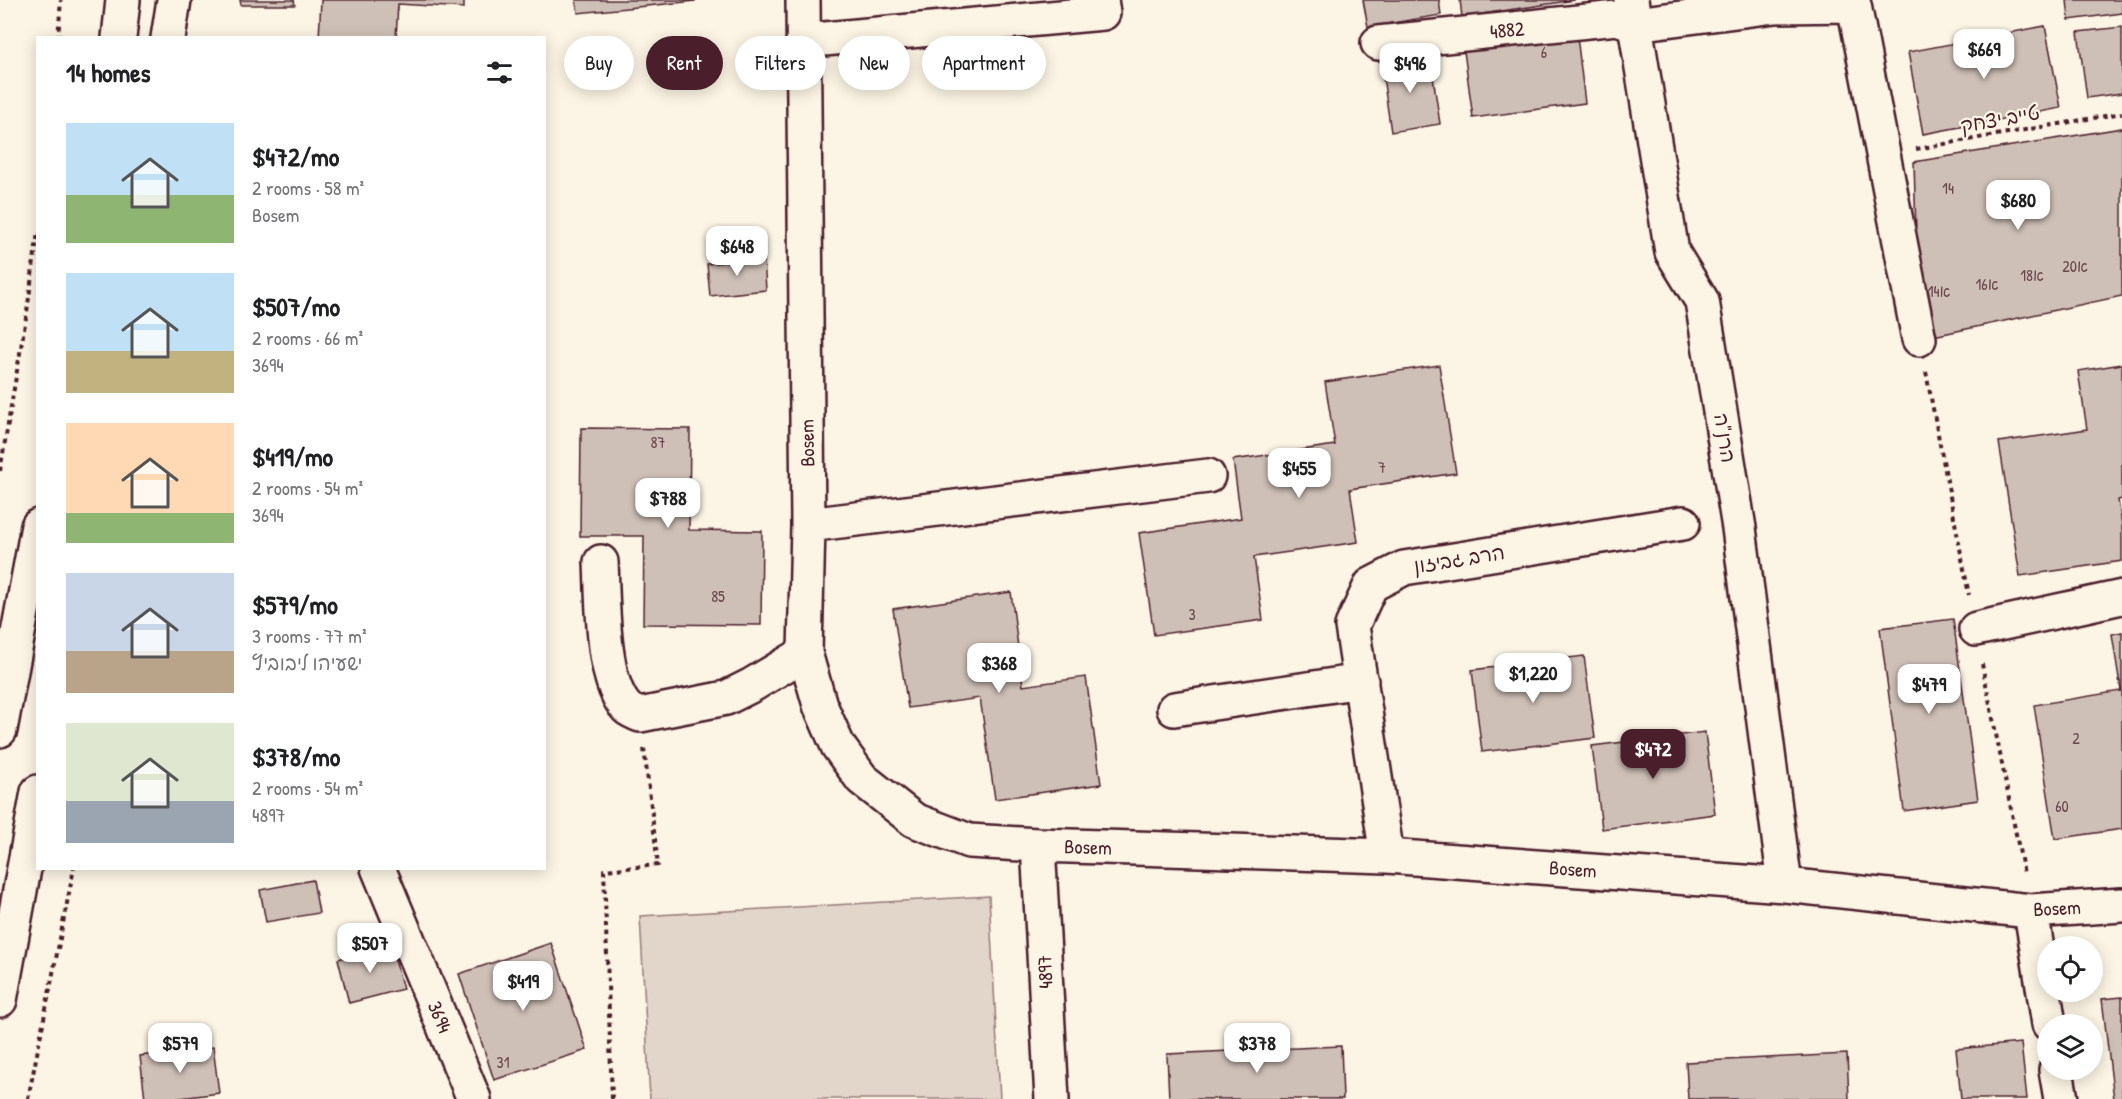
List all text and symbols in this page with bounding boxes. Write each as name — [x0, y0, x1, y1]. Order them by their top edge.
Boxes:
street label: 4882 — [1489, 14, 1526, 45]
pin: $669 — [1948, 29, 2020, 80]
text: $669 — [1967, 35, 2001, 62]
chip: Buy — [564, 36, 634, 90]
chip: Rent — [646, 36, 723, 90]
chip: Filters — [735, 36, 826, 90]
chip: New — [838, 36, 910, 90]
chip: Apartment — [922, 36, 1046, 90]
house number: 6 — [1541, 41, 1547, 63]
pin: $496 — [1374, 43, 1446, 94]
text: $496 — [1394, 49, 1426, 76]
text: 14 homes — [66, 55, 151, 90]
icon: filters — [483, 56, 516, 89]
street label: טייב יצחק — [1958, 98, 2042, 139]
text: $472/mo — [252, 139, 339, 174]
icon: home — [114, 147, 186, 219]
text: 2 rooms · 58 m² — [252, 174, 364, 201]
house number: 14 — [1942, 177, 1954, 199]
pin: $680 — [1982, 180, 2054, 231]
text: $680 — [2000, 186, 2036, 213]
text: Bosem — [252, 201, 299, 228]
pin: $648 — [701, 226, 773, 277]
text: $648 — [720, 232, 754, 259]
house number: 20א — [2062, 255, 2088, 277]
house number: 18א — [2020, 264, 2044, 286]
house number: 16א — [1975, 273, 1999, 295]
house number: 14א — [1928, 280, 1950, 302]
text: $507/mo — [252, 289, 340, 324]
icon: home — [114, 297, 186, 369]
text: 2 rooms · 66 m² — [252, 324, 363, 351]
text: 3694 — [252, 351, 284, 378]
street label: הרנ"ה — [1708, 411, 1743, 465]
street label: Bosem — [793, 419, 820, 467]
house number: 87 — [651, 431, 665, 453]
text: $419/mo — [252, 439, 333, 474]
icon: home — [114, 447, 186, 519]
pin: $455 — [1263, 448, 1335, 499]
text: $455 — [1282, 454, 1316, 481]
house number: 7 — [1378, 456, 1386, 478]
text: 2 rooms · 54 m² — [252, 474, 363, 501]
pin: $788 — [632, 478, 704, 529]
text: $788 — [649, 484, 687, 511]
text: 3694 — [252, 501, 284, 528]
street label: הרב גביזון — [1411, 538, 1506, 579]
house number: 85 — [711, 585, 725, 607]
text: $579/mo — [252, 587, 338, 622]
icon: home — [114, 597, 186, 669]
house number: 3 — [1188, 603, 1196, 625]
text: 3 rooms · 77 m² — [252, 622, 366, 649]
pin: $368 — [963, 643, 1035, 694]
text: ישעיהו ליבוביץ — [252, 649, 362, 676]
text: $368 — [981, 649, 1017, 676]
pin: $1,220 — [1484, 653, 1582, 704]
text: $1,220 — [1508, 659, 1558, 686]
pin: $479 — [1893, 664, 1965, 715]
text: $479 — [1912, 670, 1946, 697]
house number: 2 — [2072, 727, 2080, 749]
pin: $472 — [1617, 729, 1689, 780]
text: $472 — [1635, 735, 1671, 762]
text: $378/mo — [252, 739, 340, 774]
icon: home — [114, 747, 186, 819]
text: 2 rooms · 54 m² — [252, 774, 363, 801]
house number: 60 — [2055, 795, 2069, 817]
text: 4897 — [252, 801, 285, 828]
street label: Bosem — [1064, 832, 1112, 861]
street label: Bosem — [1548, 853, 1598, 884]
street label: Bosem — [2033, 893, 2081, 922]
pin: $507 — [334, 923, 406, 974]
text: $507 — [351, 929, 389, 956]
map controls — [2037, 936, 2103, 1080]
button: locate — [2037, 936, 2103, 1002]
street label: 4897 — [1030, 955, 1059, 989]
pin: $419 — [487, 961, 559, 1012]
text: $419 — [507, 967, 539, 994]
street label: 3694 — [422, 997, 459, 1037]
button: layers — [2037, 1014, 2103, 1080]
pin: $579 — [144, 1023, 216, 1074]
pin: $378 — [1221, 1023, 1293, 1074]
text: $579 — [162, 1029, 198, 1056]
text: $378 — [1238, 1029, 1276, 1056]
house number: 31 — [497, 1051, 510, 1073]

